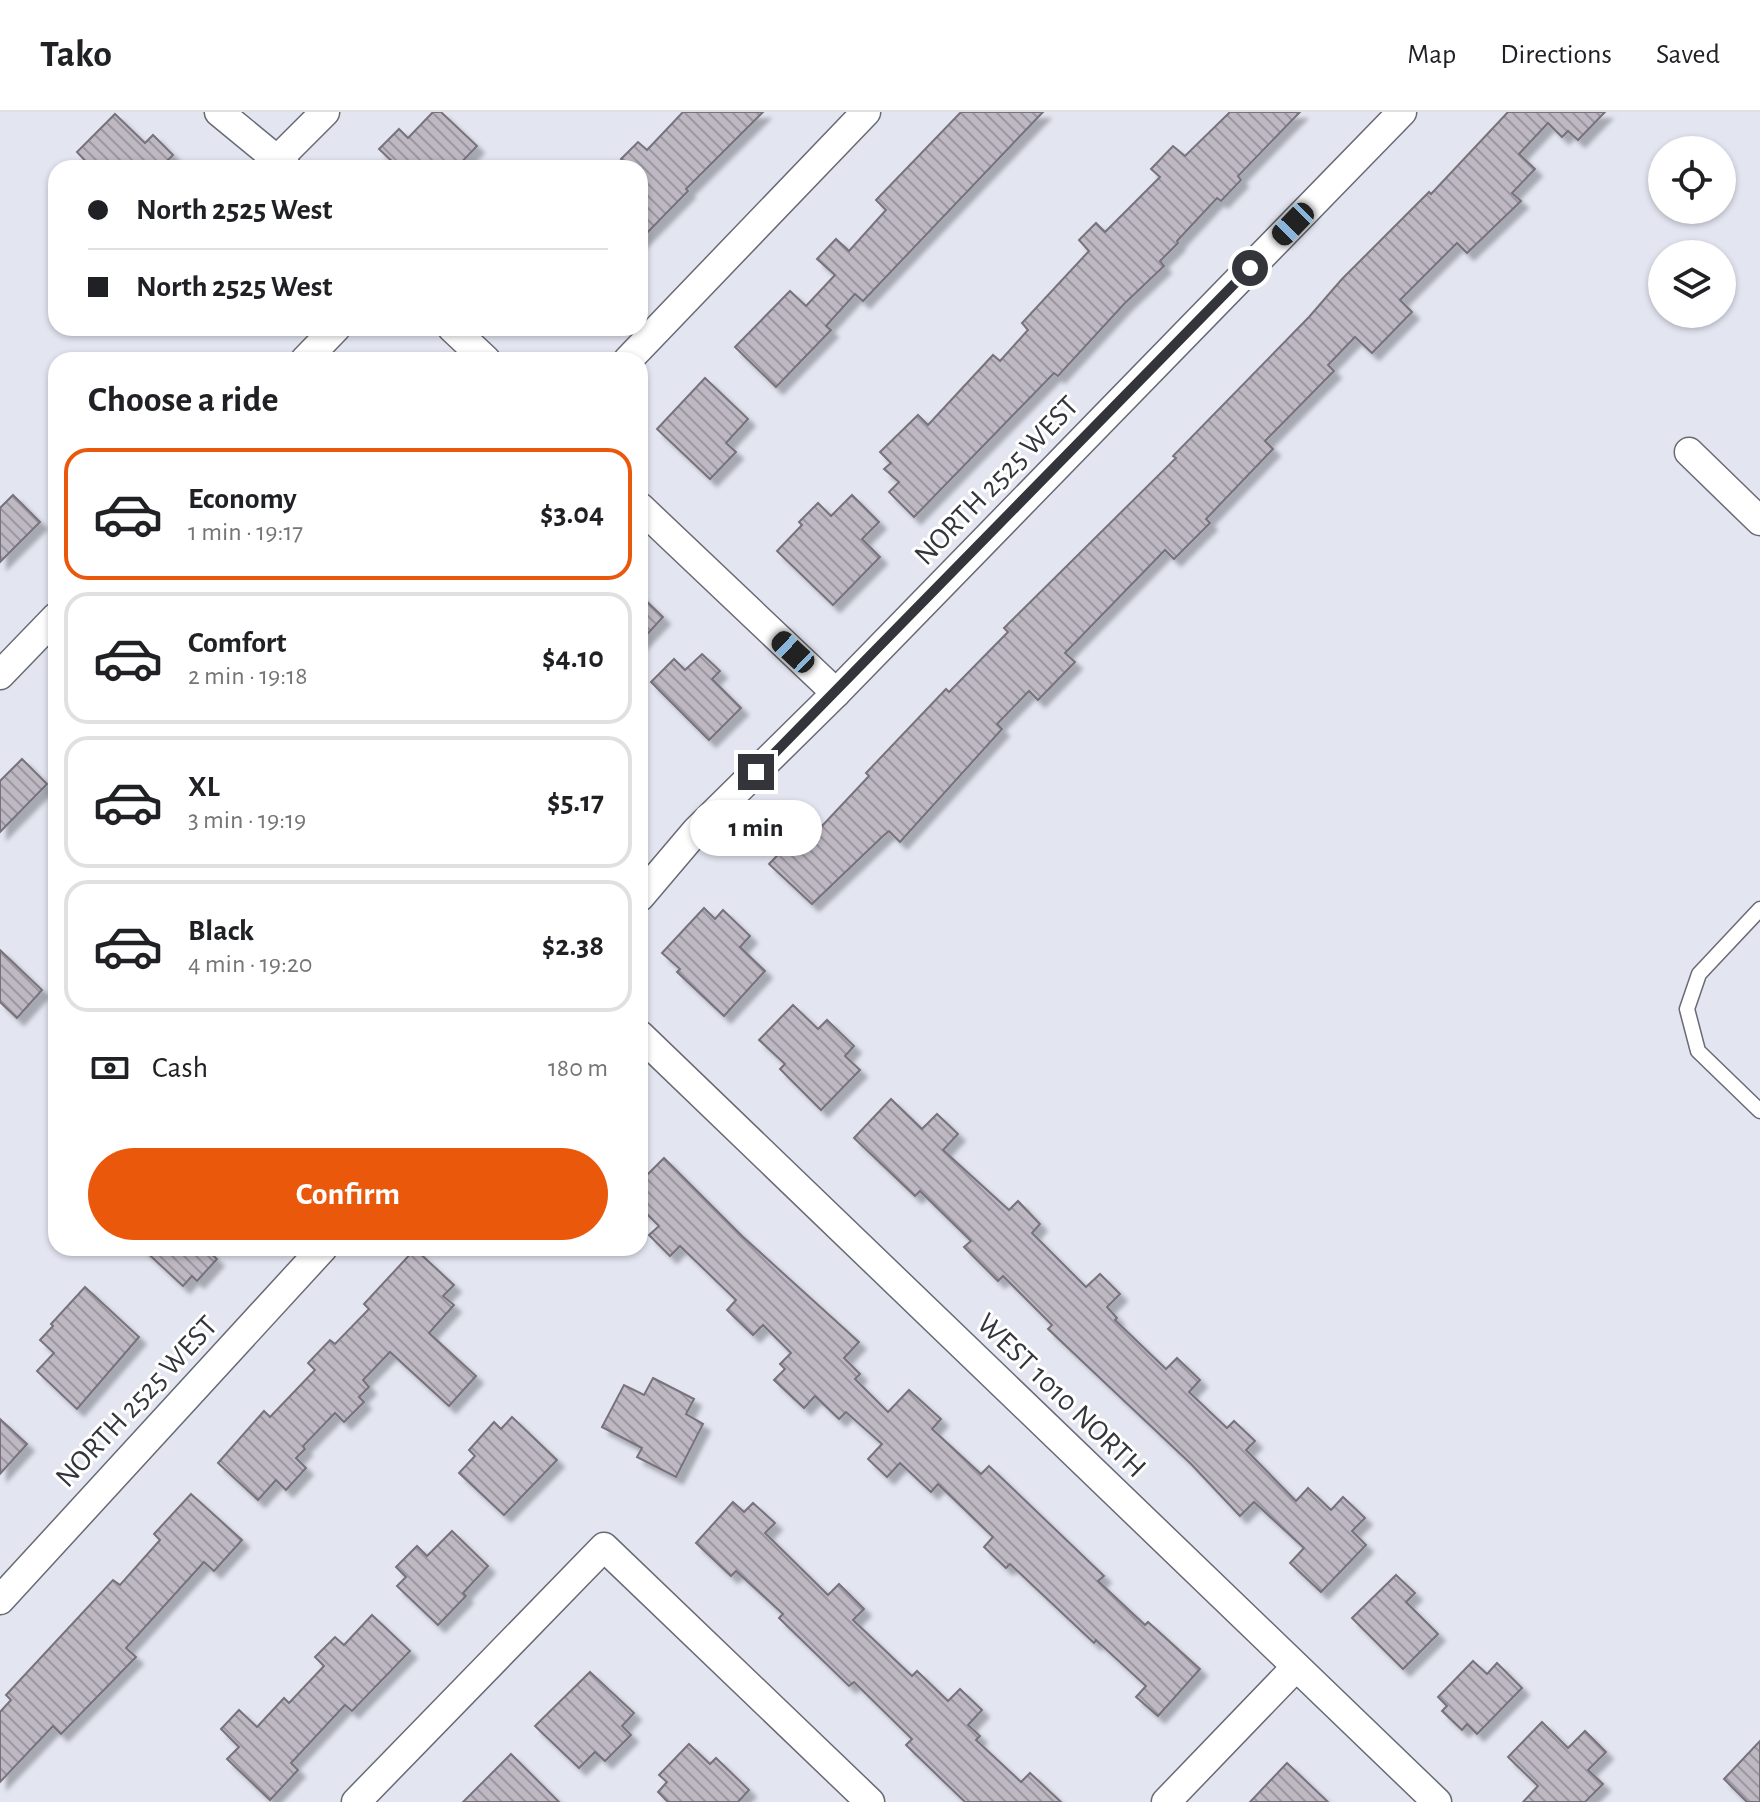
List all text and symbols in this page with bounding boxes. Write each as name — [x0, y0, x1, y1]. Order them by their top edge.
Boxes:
text: Tako — [40, 36, 112, 74]
text: Map — [1407, 41, 1456, 69]
text: Directions — [1500, 41, 1612, 69]
text: Saved — [1656, 41, 1720, 69]
map controls — [1648, 136, 1736, 328]
button: locate — [1648, 136, 1736, 224]
text: North 2525 West — [136, 195, 332, 225]
car — [1268, 198, 1318, 250]
button: layers — [1648, 240, 1736, 328]
route start — [1232, 250, 1268, 286]
text: North 2525 West — [136, 272, 332, 302]
text: Choose a ride — [88, 382, 278, 418]
street label: NORTH 2525 WEST — [909, 390, 1085, 571]
icon: car — [92, 478, 164, 550]
text: Economy — [188, 484, 297, 514]
text: $3.04 — [540, 499, 604, 529]
text: 1 min · 19:17 — [188, 519, 303, 545]
icon: car — [92, 622, 164, 694]
car — [767, 627, 819, 677]
text: Comfort — [188, 628, 287, 658]
text: $4.10 — [542, 643, 604, 673]
text: 2 min · 19:18 — [188, 663, 308, 689]
route end — [738, 754, 774, 790]
icon: car — [92, 766, 164, 838]
text: XL — [188, 772, 220, 802]
text: $5.17 — [547, 787, 604, 817]
callout: 1 min — [690, 800, 822, 856]
text: 3 min · 19:19 — [188, 807, 306, 833]
text: 1 min — [729, 815, 783, 841]
icon: car — [92, 910, 164, 982]
text: Black — [188, 916, 254, 946]
text: $2.38 — [542, 931, 604, 961]
text: 4 min · 19:20 — [188, 951, 313, 977]
icon: cash — [88, 1046, 132, 1090]
text: Cash — [152, 1053, 208, 1083]
text: 180 m — [548, 1055, 608, 1081]
button: Confirm — [88, 1148, 608, 1240]
street label: WEST 1010 NORTH — [971, 1308, 1151, 1483]
street label: NORTH 2525 WEST — [50, 1310, 224, 1493]

